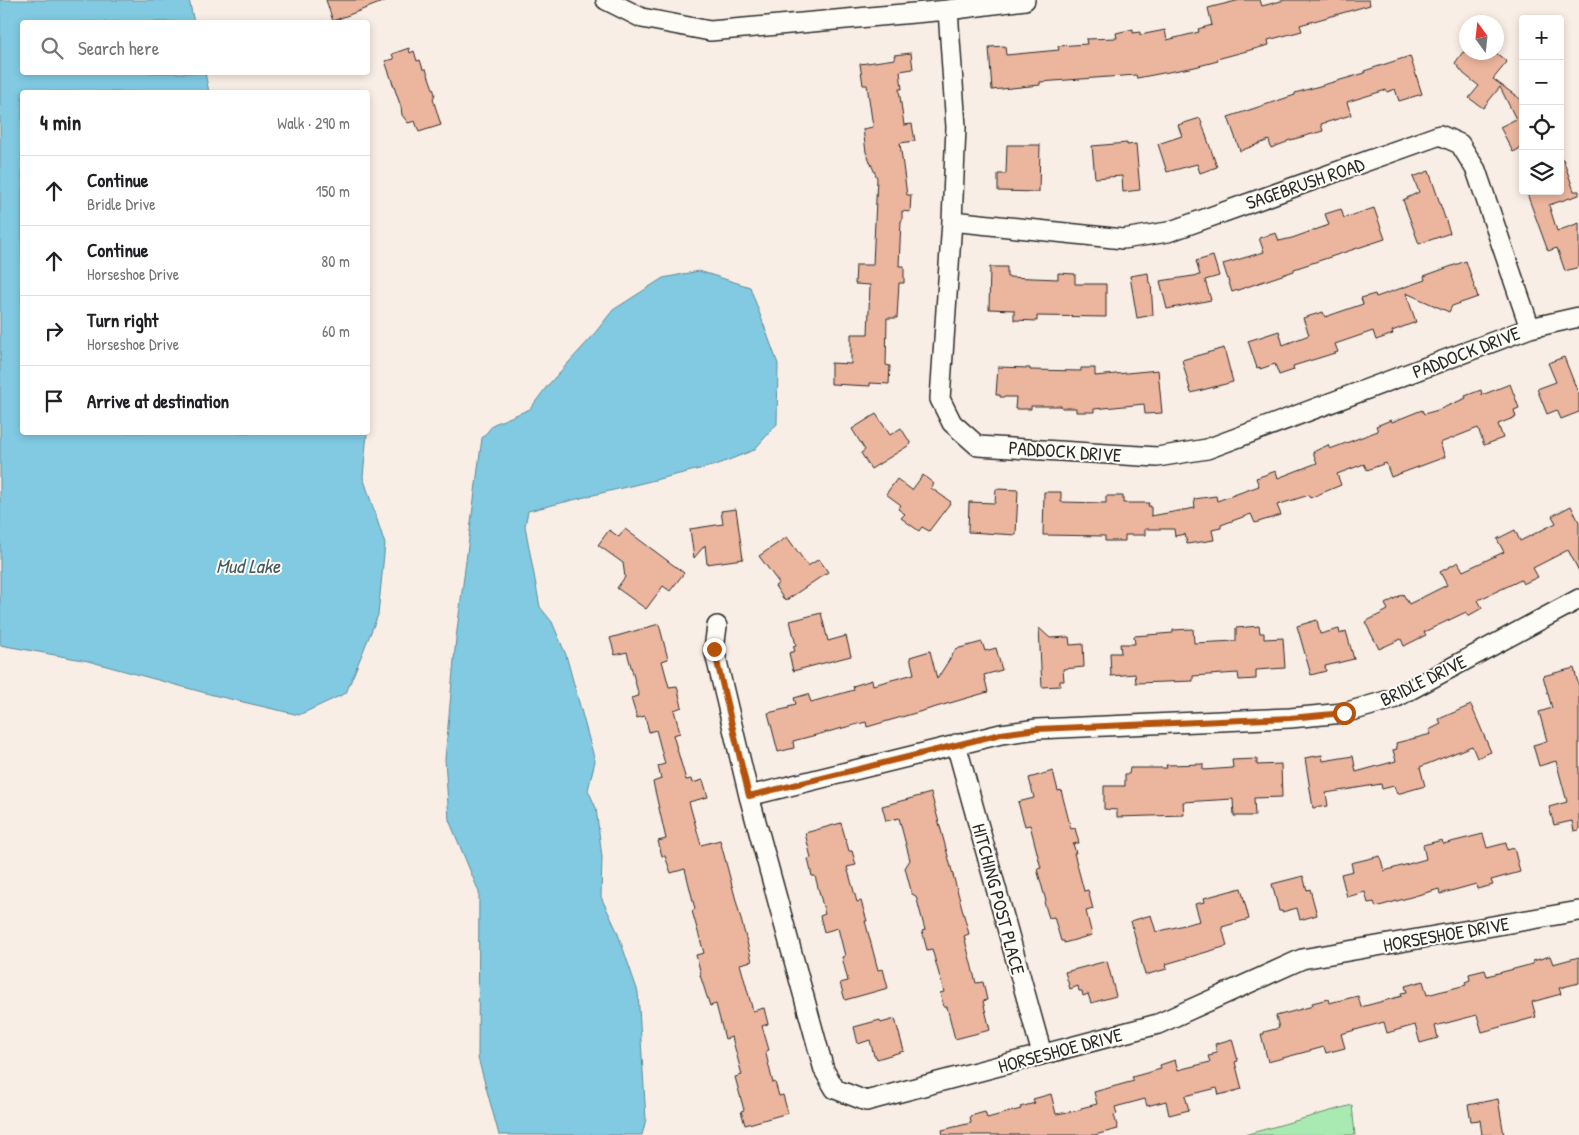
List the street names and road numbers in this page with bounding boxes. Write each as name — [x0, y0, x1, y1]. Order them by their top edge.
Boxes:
street label: SAGEBRUSH ROAD — [1242, 151, 1368, 215]
street label: PADDOCK DRIVE — [1409, 319, 1524, 384]
street label: PADDOCK DRIVE — [1008, 434, 1123, 468]
street label: BRIDLE DRIVE — [1376, 648, 1471, 712]
street label: HITCHING POST PLACE — [966, 820, 1032, 978]
street label: HORSESHOE DRIVE — [1381, 910, 1512, 958]
street label: HORSESHOE DRIVE — [995, 1021, 1125, 1079]

